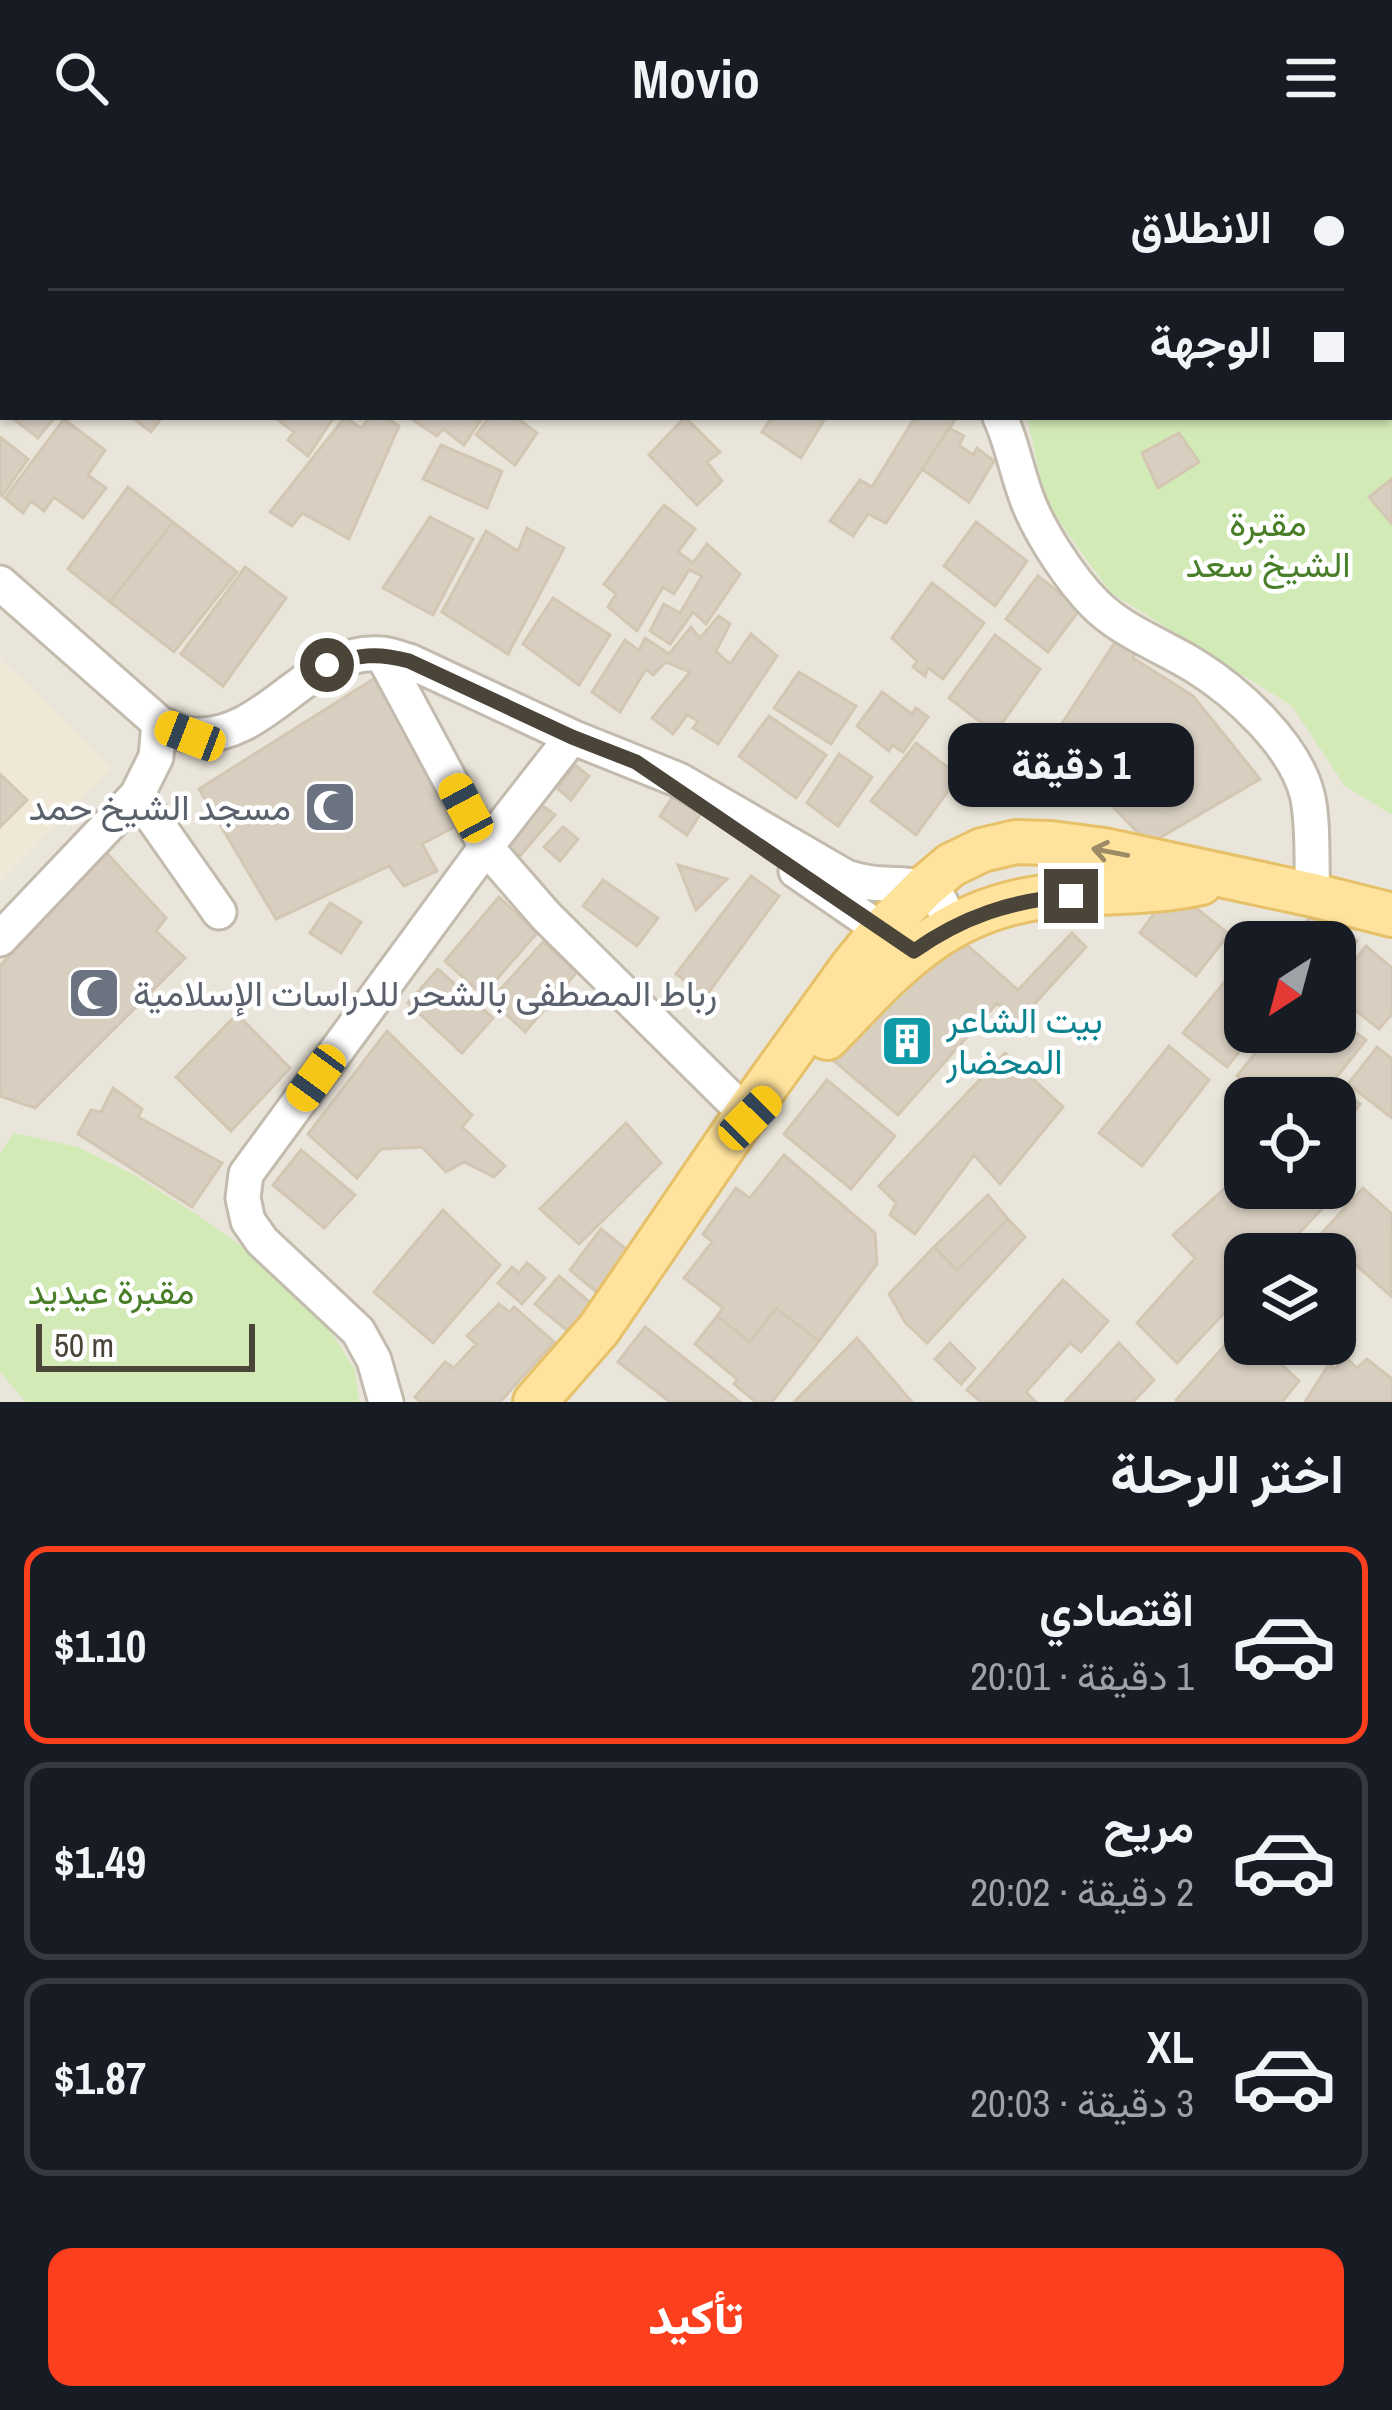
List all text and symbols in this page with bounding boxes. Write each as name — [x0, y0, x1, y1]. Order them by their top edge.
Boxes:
text: Movio — [632, 42, 760, 115]
icon: search — [48, 45, 114, 111]
icon: menu — [1278, 45, 1344, 111]
text: الانطلاق — [1131, 196, 1272, 257]
text: الوجهة — [1150, 311, 1272, 372]
park label: مقبرة الشيخ سعد — [1185, 499, 1351, 590]
route start — [300, 638, 354, 692]
car — [150, 706, 230, 766]
callout: 1 دقيقة — [948, 722, 1194, 806]
text: 1 دقيقة — [1011, 739, 1131, 791]
car — [433, 768, 499, 848]
mosque icon: مسجد الشيخ حمد — [302, 779, 358, 835]
place label: مسجد الشيخ حمد — [29, 783, 291, 833]
one-way arrow — [1092, 840, 1131, 862]
route end — [1044, 869, 1098, 923]
north arrow — [1224, 921, 1356, 1053]
map controls — [1224, 921, 1356, 1365]
mosque icon: رباط المصطفى بالشحر للدراسات الإسلامية — [66, 965, 122, 1021]
place label: رباط المصطفى بالشحر للدراسات الإسلامية — [133, 969, 717, 1017]
place label: بيت الشاعر المحضار — [945, 996, 1103, 1085]
building icon: بيت الشاعر المحضار — [879, 1013, 935, 1069]
car — [280, 1038, 352, 1118]
button: locate — [1224, 1077, 1356, 1209]
car — [712, 1080, 788, 1156]
button: layers — [1224, 1233, 1356, 1365]
park label: مقبرة عيديد — [28, 1267, 195, 1315]
scale bar — [36, 1318, 255, 1371]
text: 50 m — [54, 1323, 114, 1367]
text: اختر الرحلة — [1110, 1437, 1344, 1510]
text: اقتصادي — [1039, 1579, 1194, 1640]
icon: car — [1230, 1591, 1338, 1699]
text: $1.10 — [54, 1615, 146, 1676]
text: 1 دقيقة · 20:01 — [970, 1650, 1194, 1702]
text: مريح — [1103, 1795, 1194, 1856]
icon: car — [1230, 1807, 1338, 1915]
text: $1.49 — [54, 1831, 146, 1892]
text: 2 دقيقة · 20:02 — [970, 1866, 1194, 1918]
text: XL — [1147, 2016, 1194, 2077]
icon: car — [1230, 2023, 1338, 2131]
text: $1.87 — [54, 2047, 146, 2108]
text: 3 دقيقة · 20:03 — [970, 2077, 1194, 2129]
button: تأكيد — [48, 2248, 1344, 2386]

